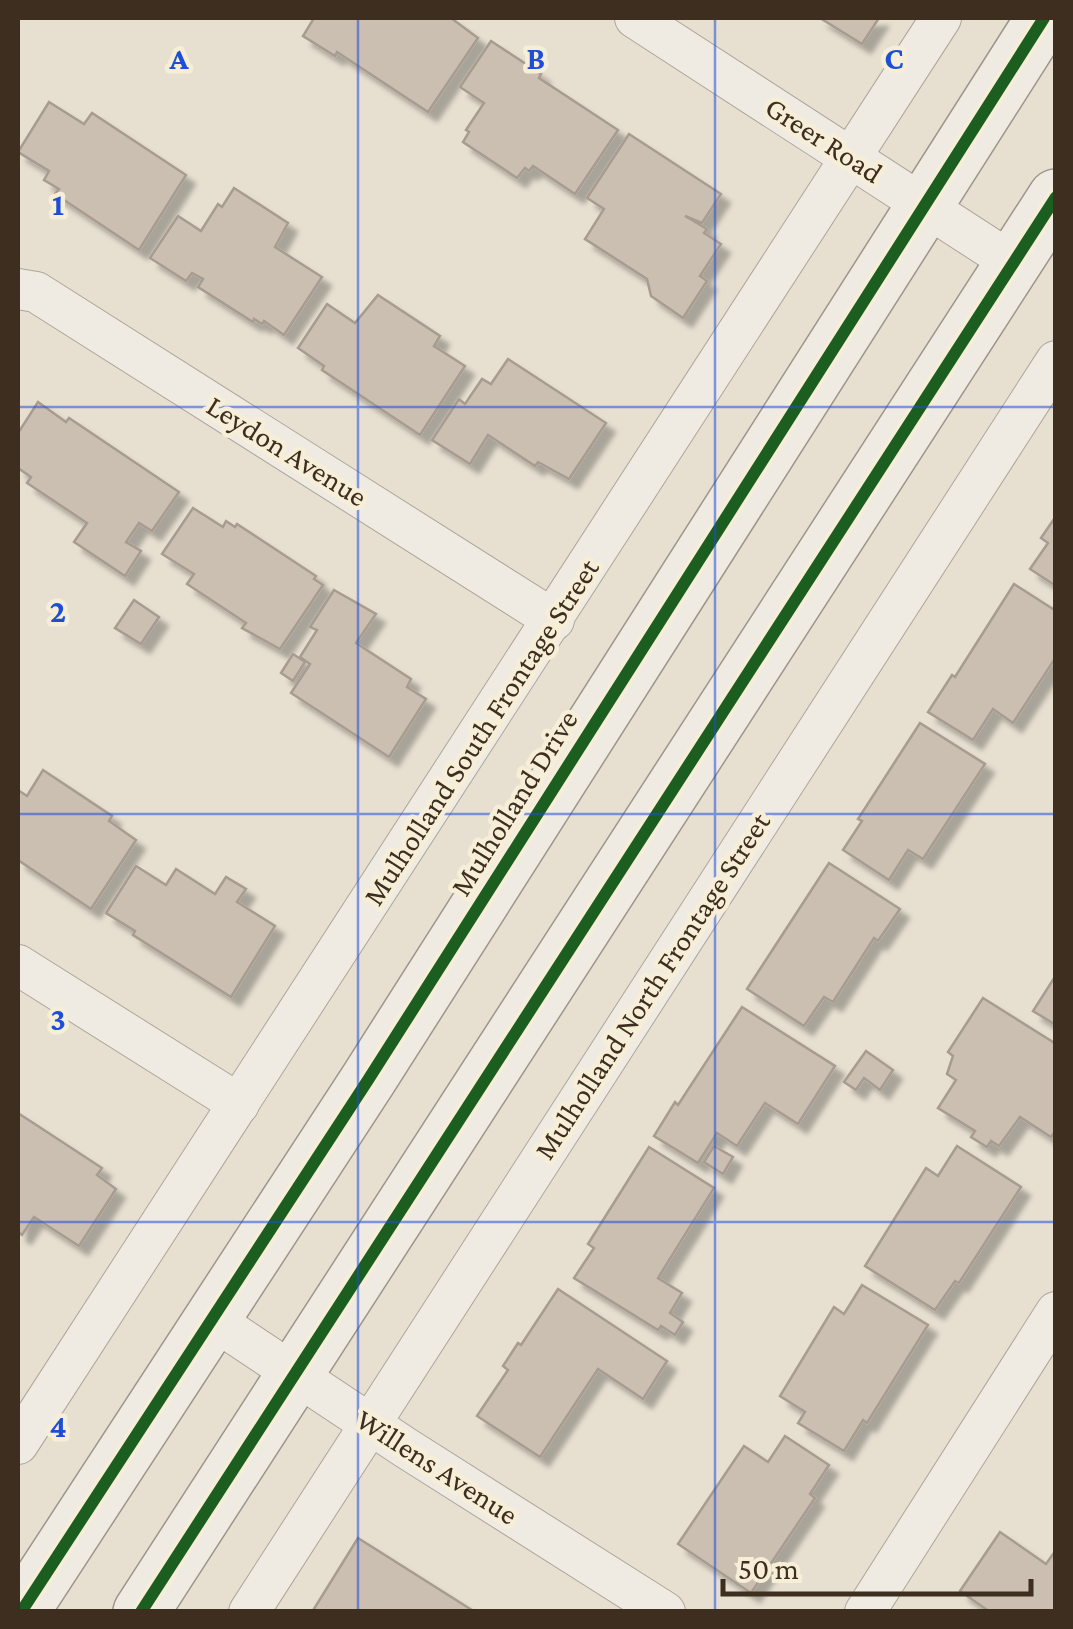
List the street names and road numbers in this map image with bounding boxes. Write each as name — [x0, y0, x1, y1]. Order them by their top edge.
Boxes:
street label: Greer Road — [760, 90, 889, 190]
street label: Leydon Avenue — [201, 388, 373, 514]
street label: Mulholland South Frontage Street — [356, 552, 606, 912]
street label: Mulholland Drive — [443, 704, 584, 901]
street label: Mulholland North Frontage Street — [527, 805, 777, 1166]
street label: Willens Avenue — [350, 1402, 524, 1531]

